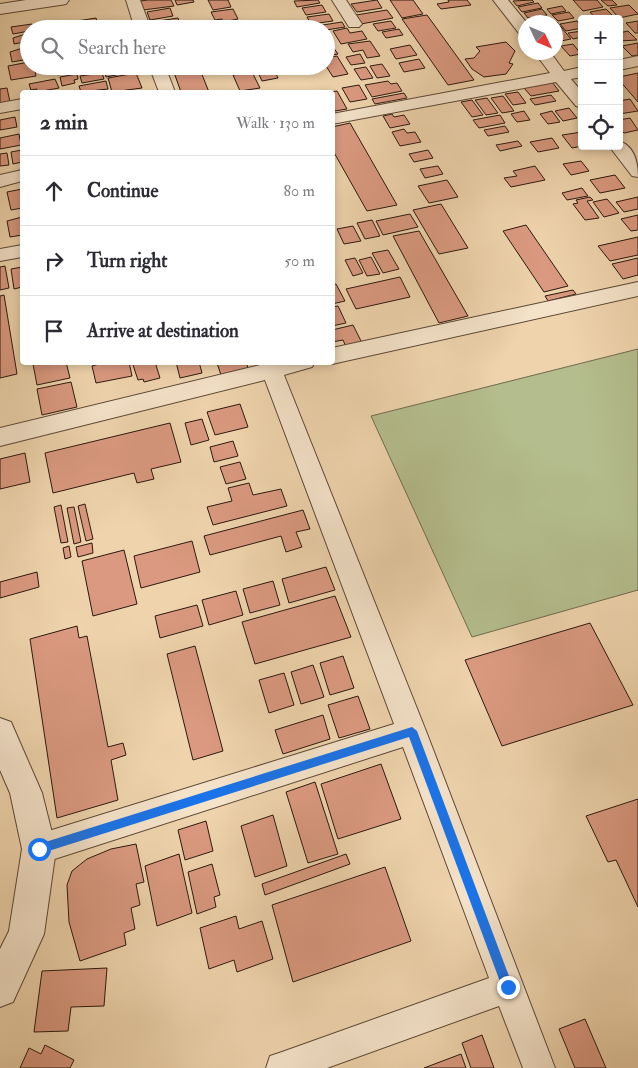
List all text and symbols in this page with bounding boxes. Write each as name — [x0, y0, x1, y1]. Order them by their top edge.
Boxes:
north arrow — [518, 15, 563, 60]
map controls — [578, 15, 623, 150]
button: + — [578, 15, 623, 60]
search box — [20, 20, 335, 75]
icon: search — [38, 34, 66, 62]
text: Search here — [78, 36, 166, 60]
button: − — [578, 60, 623, 105]
button: locate — [578, 105, 623, 150]
text: 2 min — [40, 109, 88, 136]
text: Walk · 130 m — [236, 113, 315, 133]
icon: ahead — [40, 177, 68, 205]
text: Continue — [87, 179, 158, 203]
text: 80 m — [284, 181, 315, 201]
icon: right — [40, 247, 68, 275]
text: Turn right — [87, 249, 167, 273]
text: 50 m — [284, 251, 315, 271]
icon: arrive — [40, 317, 68, 345]
text: Arrive at destination — [87, 319, 239, 343]
route start — [28, 838, 51, 861]
route end — [497, 976, 520, 999]

